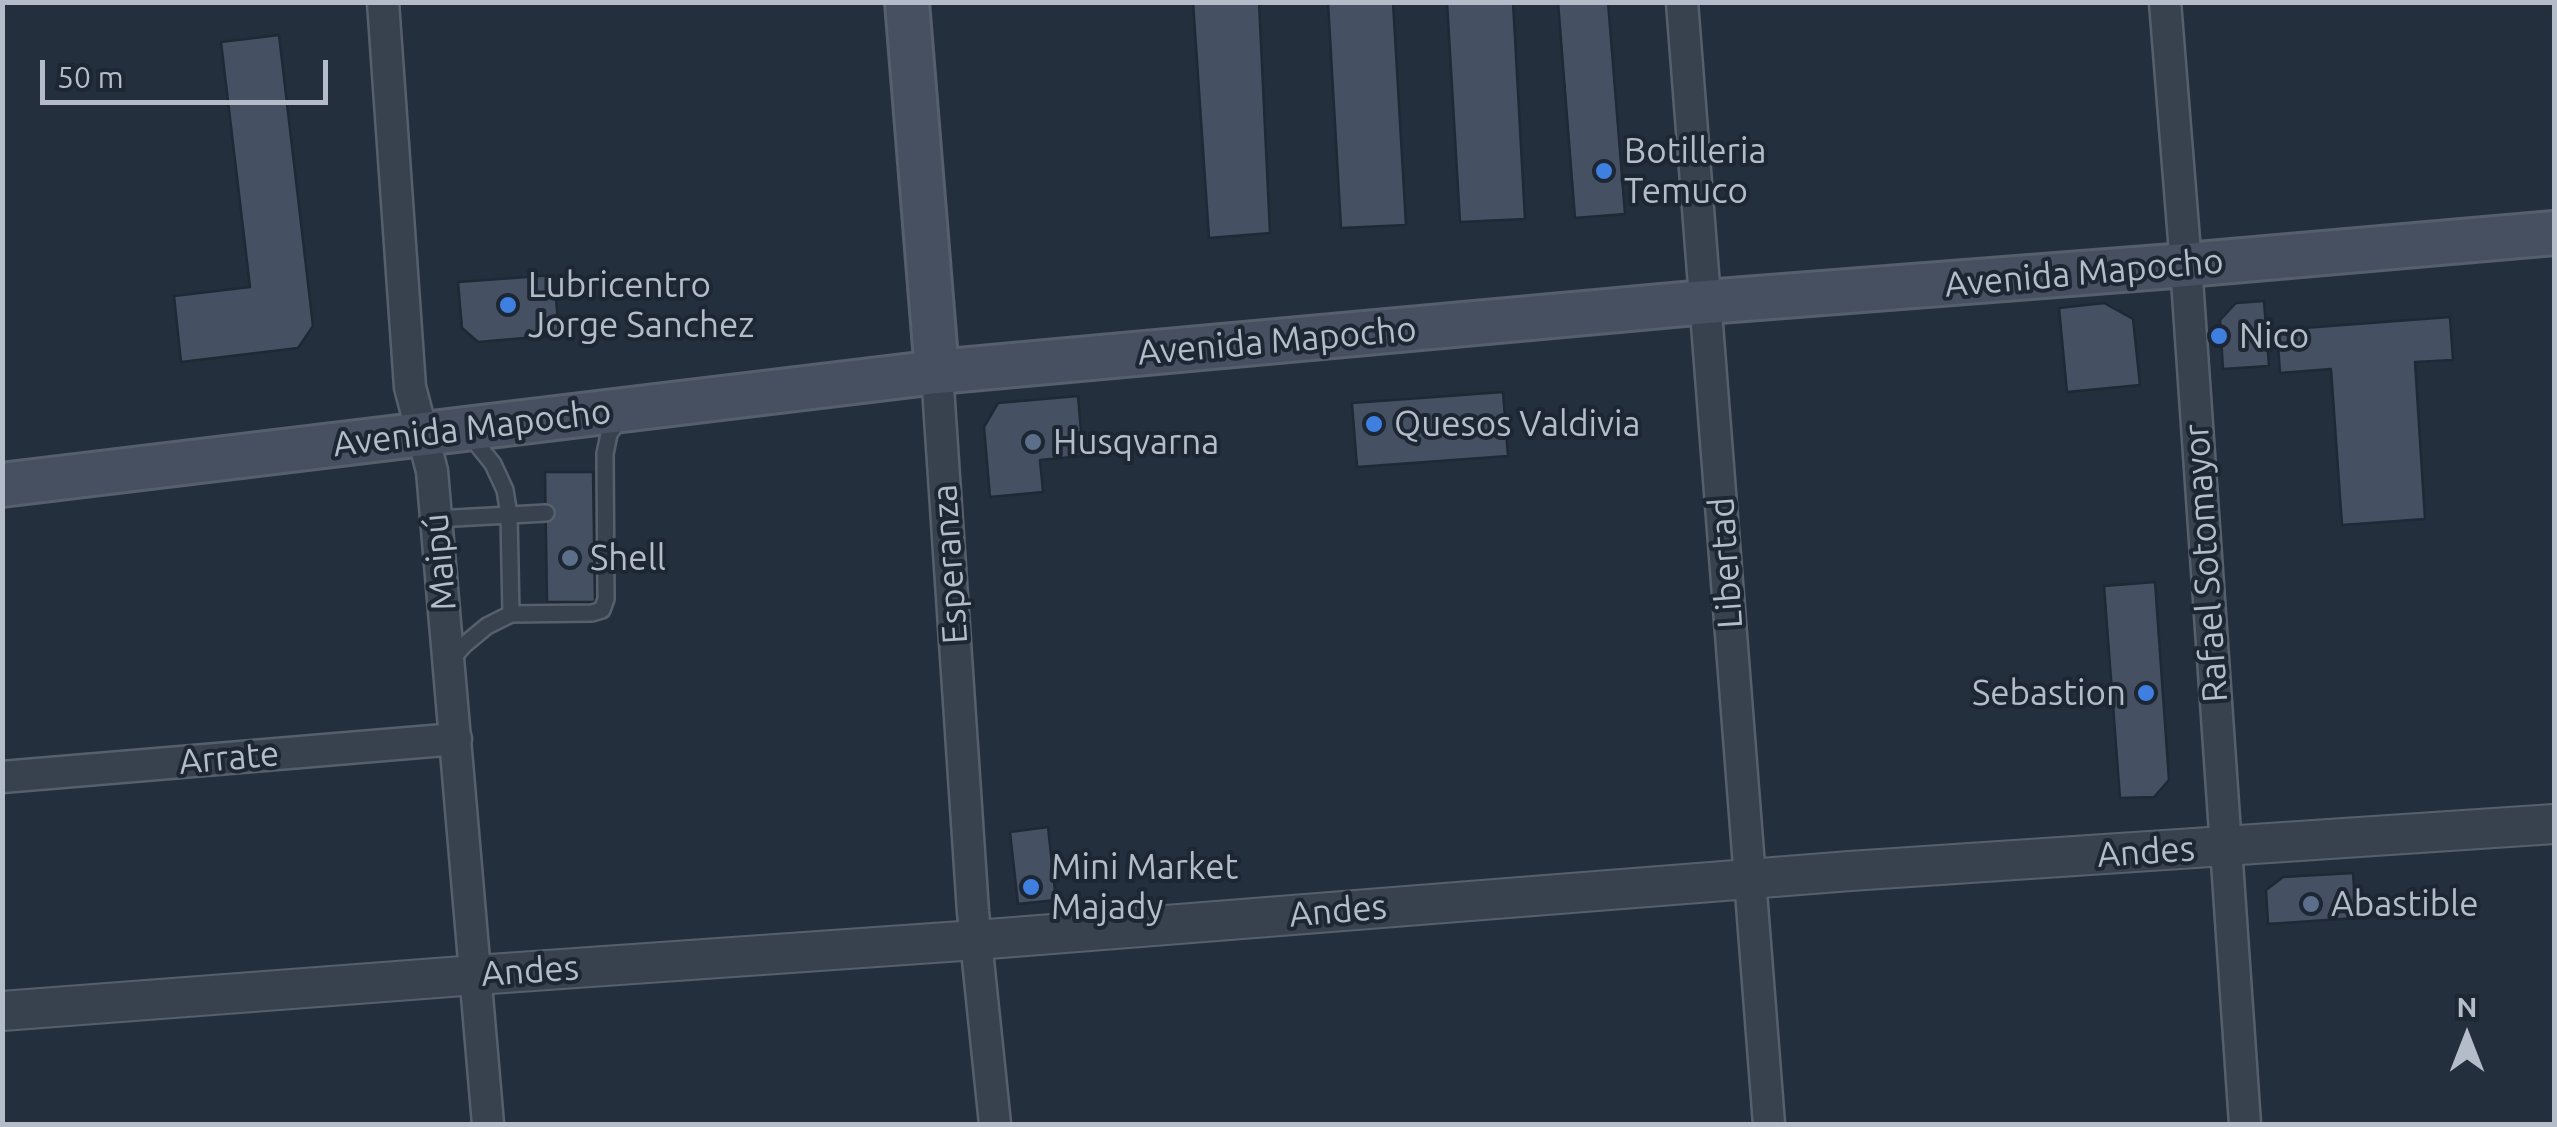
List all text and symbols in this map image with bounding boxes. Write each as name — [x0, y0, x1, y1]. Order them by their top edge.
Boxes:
scale bar — [45, 40, 332, 102]
text: 50 m — [57, 60, 124, 94]
place label: Botilleria Temuco — [1624, 130, 1766, 212]
marker: Botilleria Temuco — [1593, 160, 1615, 182]
street label: Avenida Mapocho — [1943, 240, 2225, 306]
place label: Lubricentro Jorge Sanchez — [528, 264, 754, 346]
marker: Lubricentro Jorge Sanchez — [497, 294, 519, 316]
street label: Avenida Mapocho — [1136, 308, 1418, 374]
place label: Nico — [2239, 315, 2309, 357]
marker: Nico — [2208, 325, 2230, 347]
street label: Avenida Mapocho — [331, 390, 613, 466]
place label: Quesos Valdivia — [1394, 403, 1641, 445]
marker: Quesos Valdivia — [1363, 413, 1385, 435]
place label: Husqvarna — [1053, 421, 1219, 463]
street label: Rafael Sotomayor — [2175, 422, 2237, 704]
marker: Husqvarna — [1022, 431, 1044, 453]
street label: Esperanza — [923, 483, 977, 645]
street label: Libertad — [1700, 496, 1752, 630]
street label: Maipú — [415, 512, 465, 612]
place label: Shell — [590, 537, 666, 579]
marker: Shell — [559, 547, 581, 569]
place label: Sebastion — [1972, 672, 2126, 714]
marker: Sebastion — [2135, 682, 2157, 704]
street label: Arrate — [177, 733, 281, 783]
street label: Andes — [2096, 828, 2196, 876]
place label: Mini Market Majady — [1051, 846, 1238, 928]
marker: Mini Market Majady — [1020, 876, 1042, 898]
place label: Abastible — [2331, 883, 2479, 925]
street label: Andes — [1287, 886, 1389, 936]
marker: Abastible — [2300, 893, 2322, 915]
street label: Andes — [480, 947, 580, 995]
north arrow — [2417, 987, 2517, 1087]
text: N — [2457, 991, 2477, 1022]

